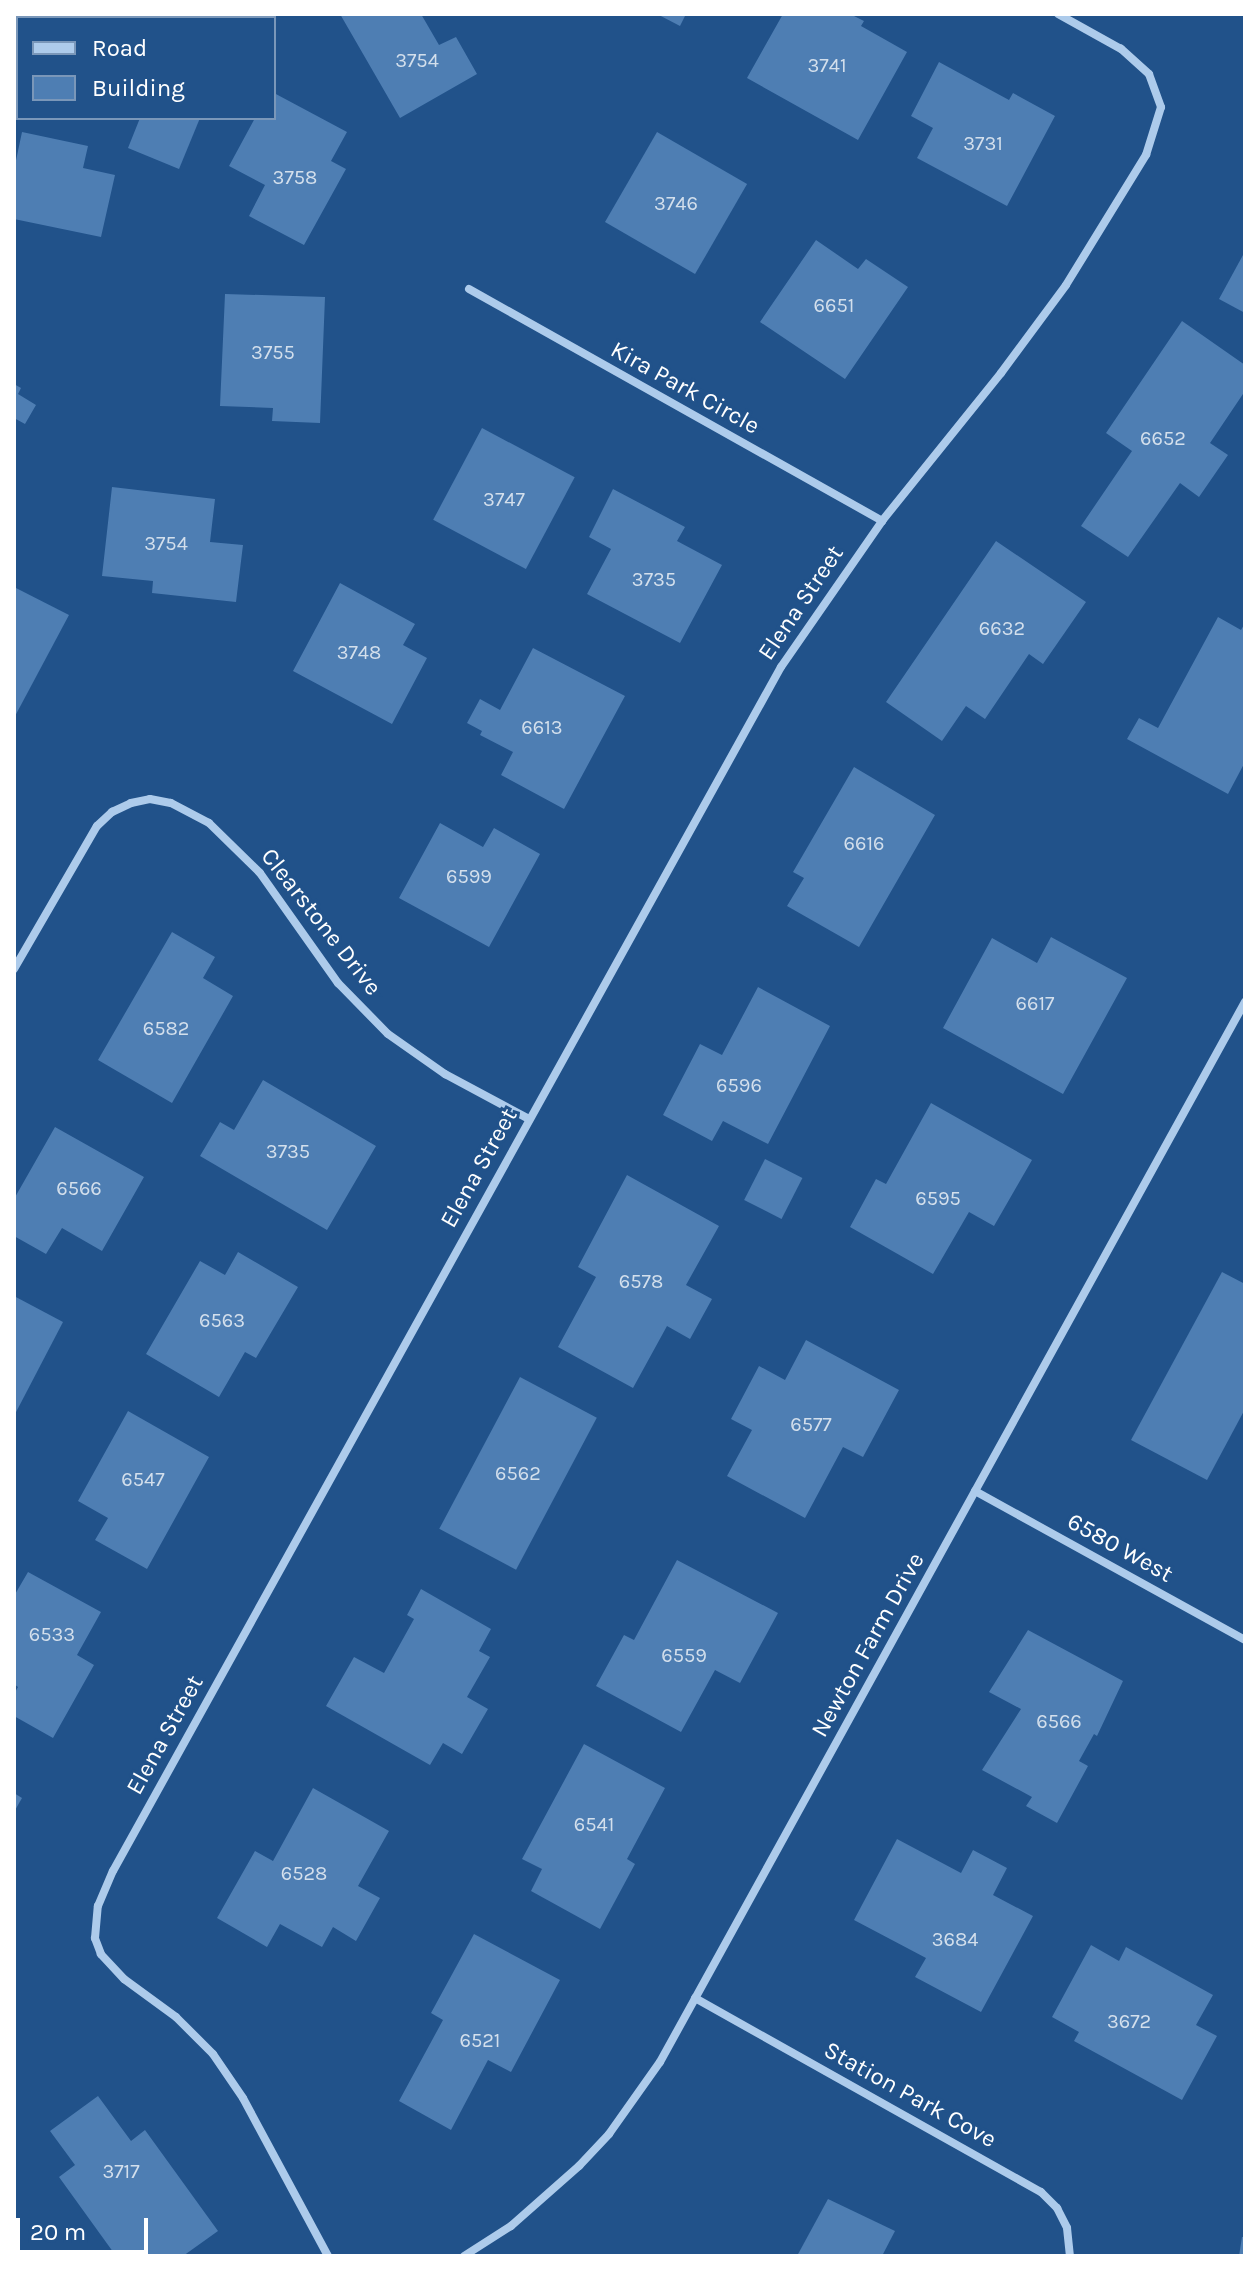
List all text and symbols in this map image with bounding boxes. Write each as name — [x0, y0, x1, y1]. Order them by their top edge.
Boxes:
legend — [16, 16, 276, 120]
text: Road — [92, 34, 147, 62]
house number: 3754 — [395, 48, 439, 72]
house number: 3741 — [808, 53, 846, 77]
text: Building — [92, 74, 185, 102]
house number: 3731 — [963, 131, 1003, 155]
house number: 3758 — [273, 165, 317, 189]
house number: 3746 — [654, 191, 698, 215]
house number: 6651 — [814, 293, 854, 317]
street label: Kira Park Circle — [606, 335, 764, 441]
house number: 3755 — [251, 340, 295, 364]
house number: 6652 — [1140, 426, 1186, 450]
house number: 3747 — [483, 487, 525, 511]
house number: 3754 — [144, 531, 188, 555]
street label: Elena Street — [752, 540, 850, 666]
house number: 3735 — [632, 567, 676, 591]
house number: 6632 — [979, 616, 1025, 640]
house number: 3748 — [337, 640, 381, 664]
house number: 6613 — [521, 715, 563, 739]
house number: 6616 — [844, 831, 884, 855]
street label: Clearstone Drive — [255, 843, 387, 1001]
house number: 6599 — [446, 864, 492, 888]
house number: 6617 — [1016, 991, 1054, 1015]
house number: 6582 — [143, 1016, 189, 1040]
house number: 6596 — [716, 1073, 762, 1097]
street label: Elena Street — [434, 1103, 524, 1233]
house number: 3735 — [266, 1139, 310, 1163]
house number: 6566 — [56, 1176, 102, 1200]
house number: 6595 — [915, 1186, 961, 1210]
house number: 6578 — [619, 1269, 663, 1293]
house number: 6563 — [199, 1308, 245, 1332]
house number: 6577 — [790, 1412, 832, 1436]
house number: 6562 — [495, 1461, 541, 1485]
house number: 6547 — [121, 1467, 165, 1491]
street label: 6580 West — [1062, 1507, 1178, 1589]
street label: Newton Farm Drive — [805, 1548, 931, 1742]
house number: 6533 — [29, 1622, 75, 1646]
house number: 6559 — [661, 1643, 707, 1667]
street label: Elena Street — [120, 1670, 210, 1800]
house number: 6566 — [1036, 1709, 1082, 1733]
house number: 6541 — [574, 1812, 614, 1836]
house number: 6528 — [281, 1861, 327, 1885]
house number: 3684 — [932, 1927, 978, 1951]
house number: 3672 — [1107, 2009, 1151, 2033]
house number: 6521 — [460, 2028, 500, 2052]
street label: Station Park Cove — [819, 2036, 1001, 2154]
house number: 3717 — [102, 2159, 140, 2183]
scale bar — [20, 2202, 152, 2252]
text: 20 m — [30, 2218, 86, 2246]

